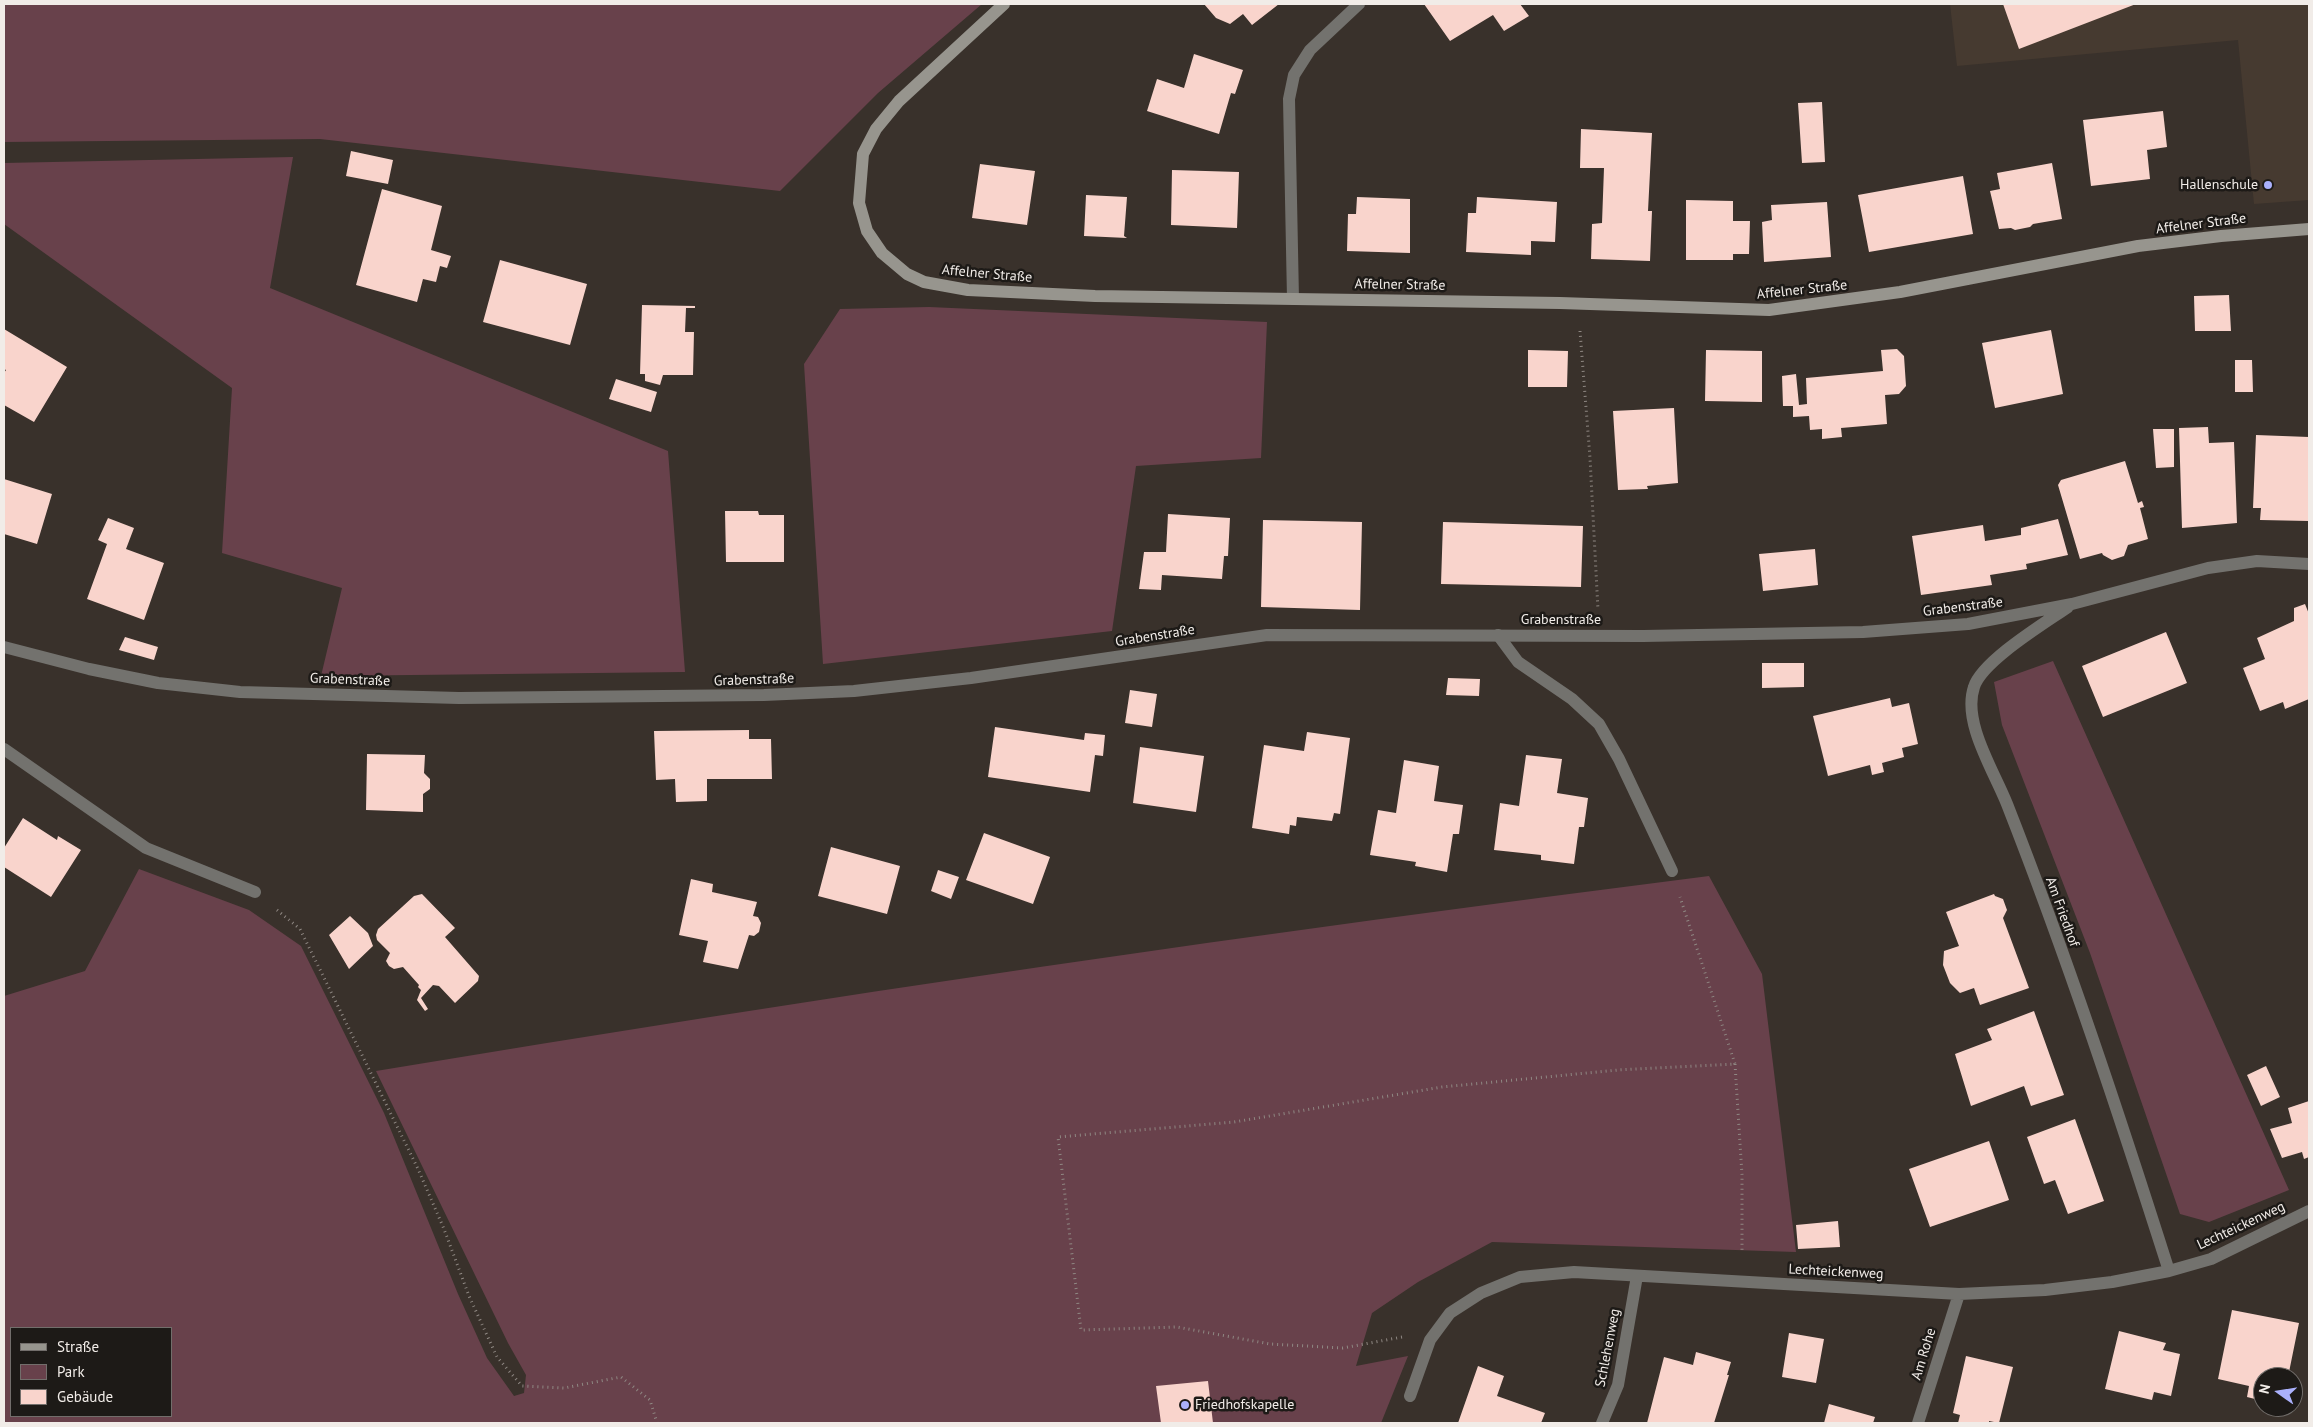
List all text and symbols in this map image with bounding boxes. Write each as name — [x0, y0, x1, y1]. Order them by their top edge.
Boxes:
place label: Hallenschule — [2180, 177, 2258, 193]
marker: Hallenschule — [2262, 179, 2274, 191]
street label: Affelner Straße — [2155, 210, 2247, 238]
street label: Affelner Straße — [941, 262, 1033, 286]
street label: Affelner Straße — [1355, 276, 1445, 294]
street label: Affelner Straße — [1756, 277, 1848, 303]
street label: Grabenstraße — [1922, 594, 2004, 620]
street label: Grabenstraße — [1521, 612, 1601, 628]
street label: Grabenstraße — [1114, 621, 1196, 651]
street label: Grabenstraße — [310, 670, 390, 690]
street label: Grabenstraße — [714, 670, 794, 690]
street label: Am Friedhof — [2042, 875, 2082, 949]
street label: Lechteickenweg — [2194, 1198, 2288, 1254]
street label: Lechteickenweg — [1788, 1261, 1884, 1283]
street label: Schlehenweg — [1592, 1307, 1624, 1389]
street label: Am Rohe — [1908, 1326, 1940, 1382]
legend — [10, 1327, 172, 1417]
text: Straße — [57, 1337, 99, 1356]
text: Park — [57, 1362, 85, 1381]
north arrow — [2253, 1367, 2303, 1417]
text: N — [2255, 1382, 2274, 1395]
text: Gebäude — [57, 1387, 113, 1406]
place label: Friedhofskapelle — [1195, 1397, 1294, 1413]
marker: Friedhofskapelle — [1179, 1399, 1191, 1411]

